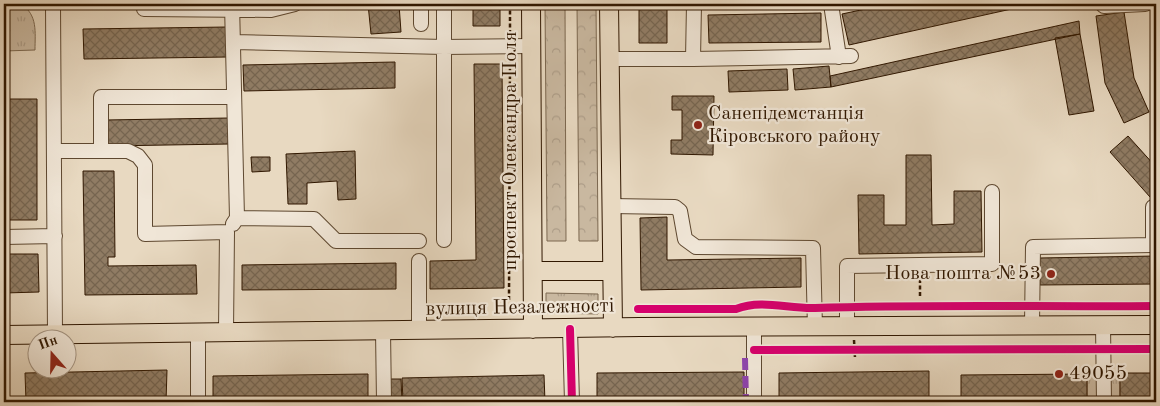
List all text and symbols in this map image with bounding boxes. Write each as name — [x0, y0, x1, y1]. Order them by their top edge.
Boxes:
street label: проспект Олександра Поля — [501, 31, 521, 271]
place label: Санепідемстанція Кіровського району — [708, 104, 881, 147]
marker: Санепідемстанція Кіровського району — [692, 119, 704, 131]
place label: Нова пошта №53 — [885, 264, 1041, 284]
marker: Нова пошта №53 — [1045, 268, 1057, 280]
street label: вулиця Незалежності — [426, 296, 614, 320]
north arrow — [28, 328, 78, 378]
text: Пн — [36, 333, 59, 353]
place label: 49055 — [1069, 364, 1127, 384]
marker: 49055 — [1053, 368, 1065, 380]

